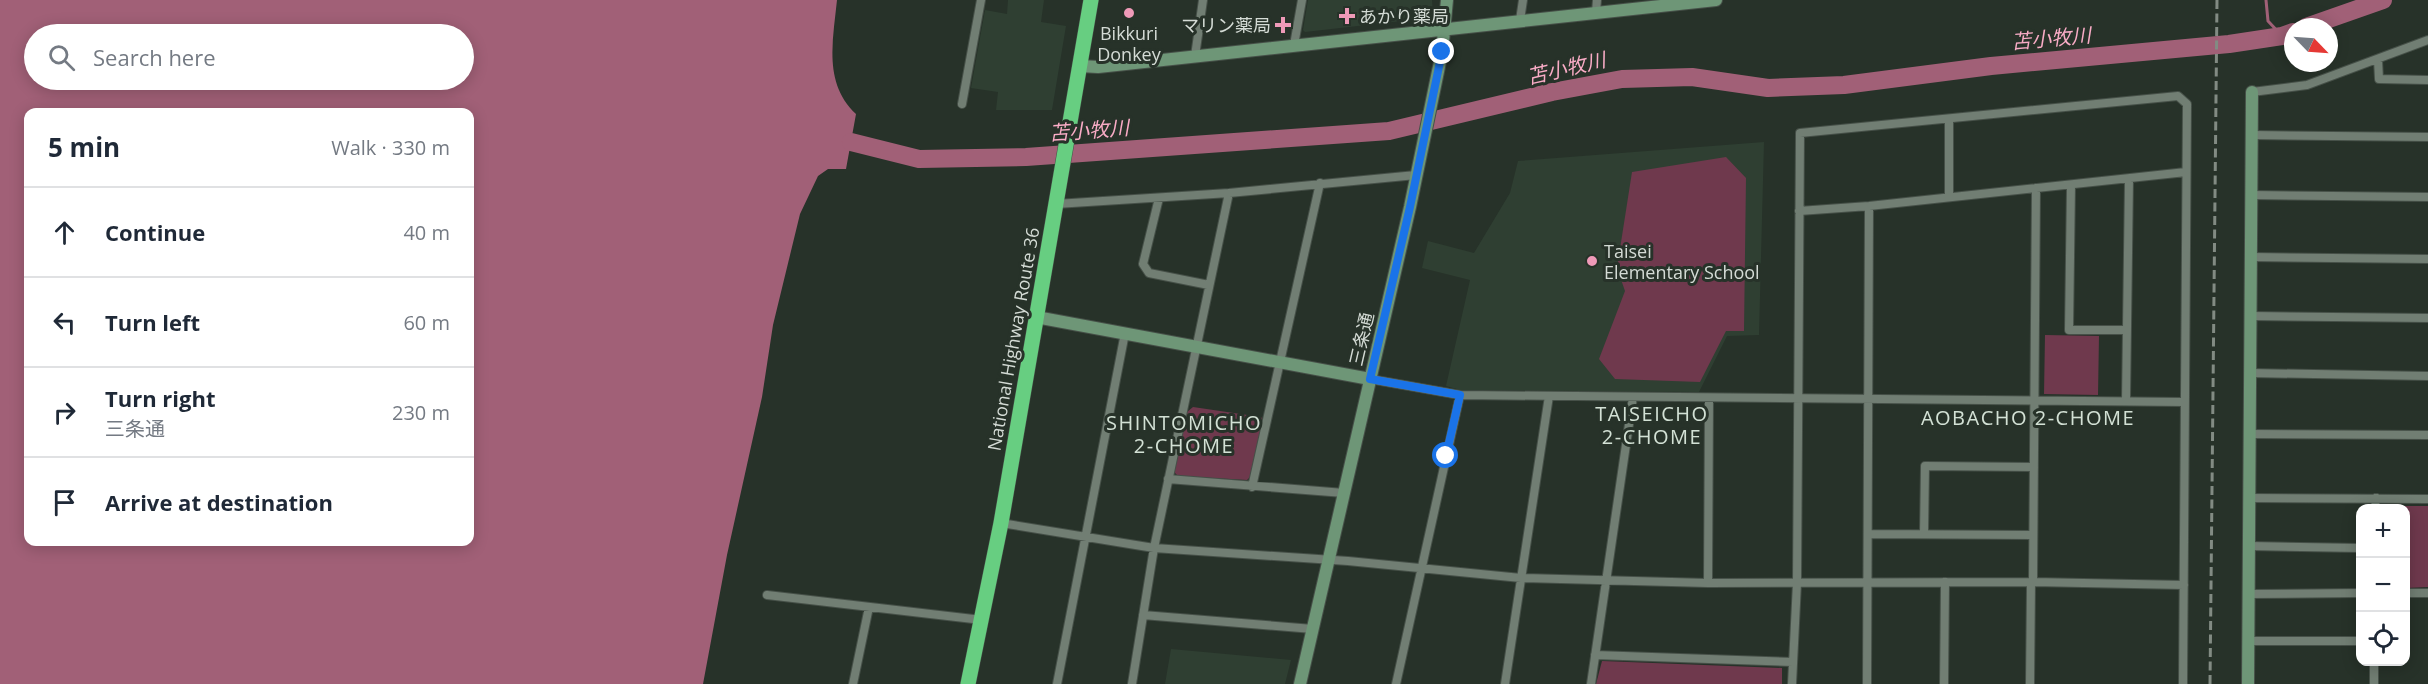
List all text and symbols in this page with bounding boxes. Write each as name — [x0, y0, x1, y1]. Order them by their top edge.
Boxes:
place label: あかり薬局 — [1359, 4, 1449, 28]
marker: Bikkuri Donkey — [1122, 6, 1136, 20]
marker: あかり薬局 — [1340, 9, 1354, 23]
place label: マリン薬局 — [1181, 13, 1271, 37]
marker: マリン薬局 — [1276, 18, 1290, 32]
north arrow — [2284, 18, 2338, 72]
place label: Bikkuri Donkey — [1097, 21, 1162, 66]
water label: 苫小牧川 — [2010, 21, 2094, 55]
search box — [24, 24, 474, 90]
route end — [1428, 38, 1454, 64]
icon: search — [45, 41, 78, 74]
text: Search here — [93, 42, 216, 72]
water label: 苫小牧川 — [1524, 45, 1610, 90]
water label: 苫小牧川 — [1048, 114, 1132, 146]
text: 5 min — [48, 129, 120, 165]
text: Walk · 330 m — [331, 134, 450, 161]
icon: ahead — [48, 216, 81, 249]
text: Continue — [105, 217, 205, 247]
text: 40 m — [403, 219, 450, 246]
street label: National Highway Route 36 — [982, 225, 1044, 453]
place label: Taisei Elementary School — [1604, 239, 1760, 284]
marker: Taisei Elementary School — [1585, 254, 1599, 268]
icon: left — [48, 306, 81, 339]
text: Turn left — [105, 307, 200, 337]
text: 60 m — [403, 309, 450, 336]
street label: 三条通 — [1343, 310, 1379, 368]
text: Turn right — [105, 383, 216, 413]
icon: right — [48, 396, 81, 429]
text: 230 m — [392, 399, 450, 426]
district label: TAISEICHO 2-CHOME — [1595, 400, 1709, 450]
district label: AOBACHO 2-CHOME — [1921, 404, 2135, 431]
district label: SHINTOMICHO 2-CHOME — [1106, 409, 1262, 459]
text: 三条通 — [105, 415, 165, 442]
route start — [1432, 442, 1458, 468]
icon: arrive — [48, 486, 81, 519]
text: Arrive at destination — [105, 487, 333, 517]
map controls — [2356, 504, 2410, 666]
button: + — [2356, 504, 2410, 558]
button: − — [2356, 558, 2410, 612]
button: locate — [2356, 612, 2410, 666]

